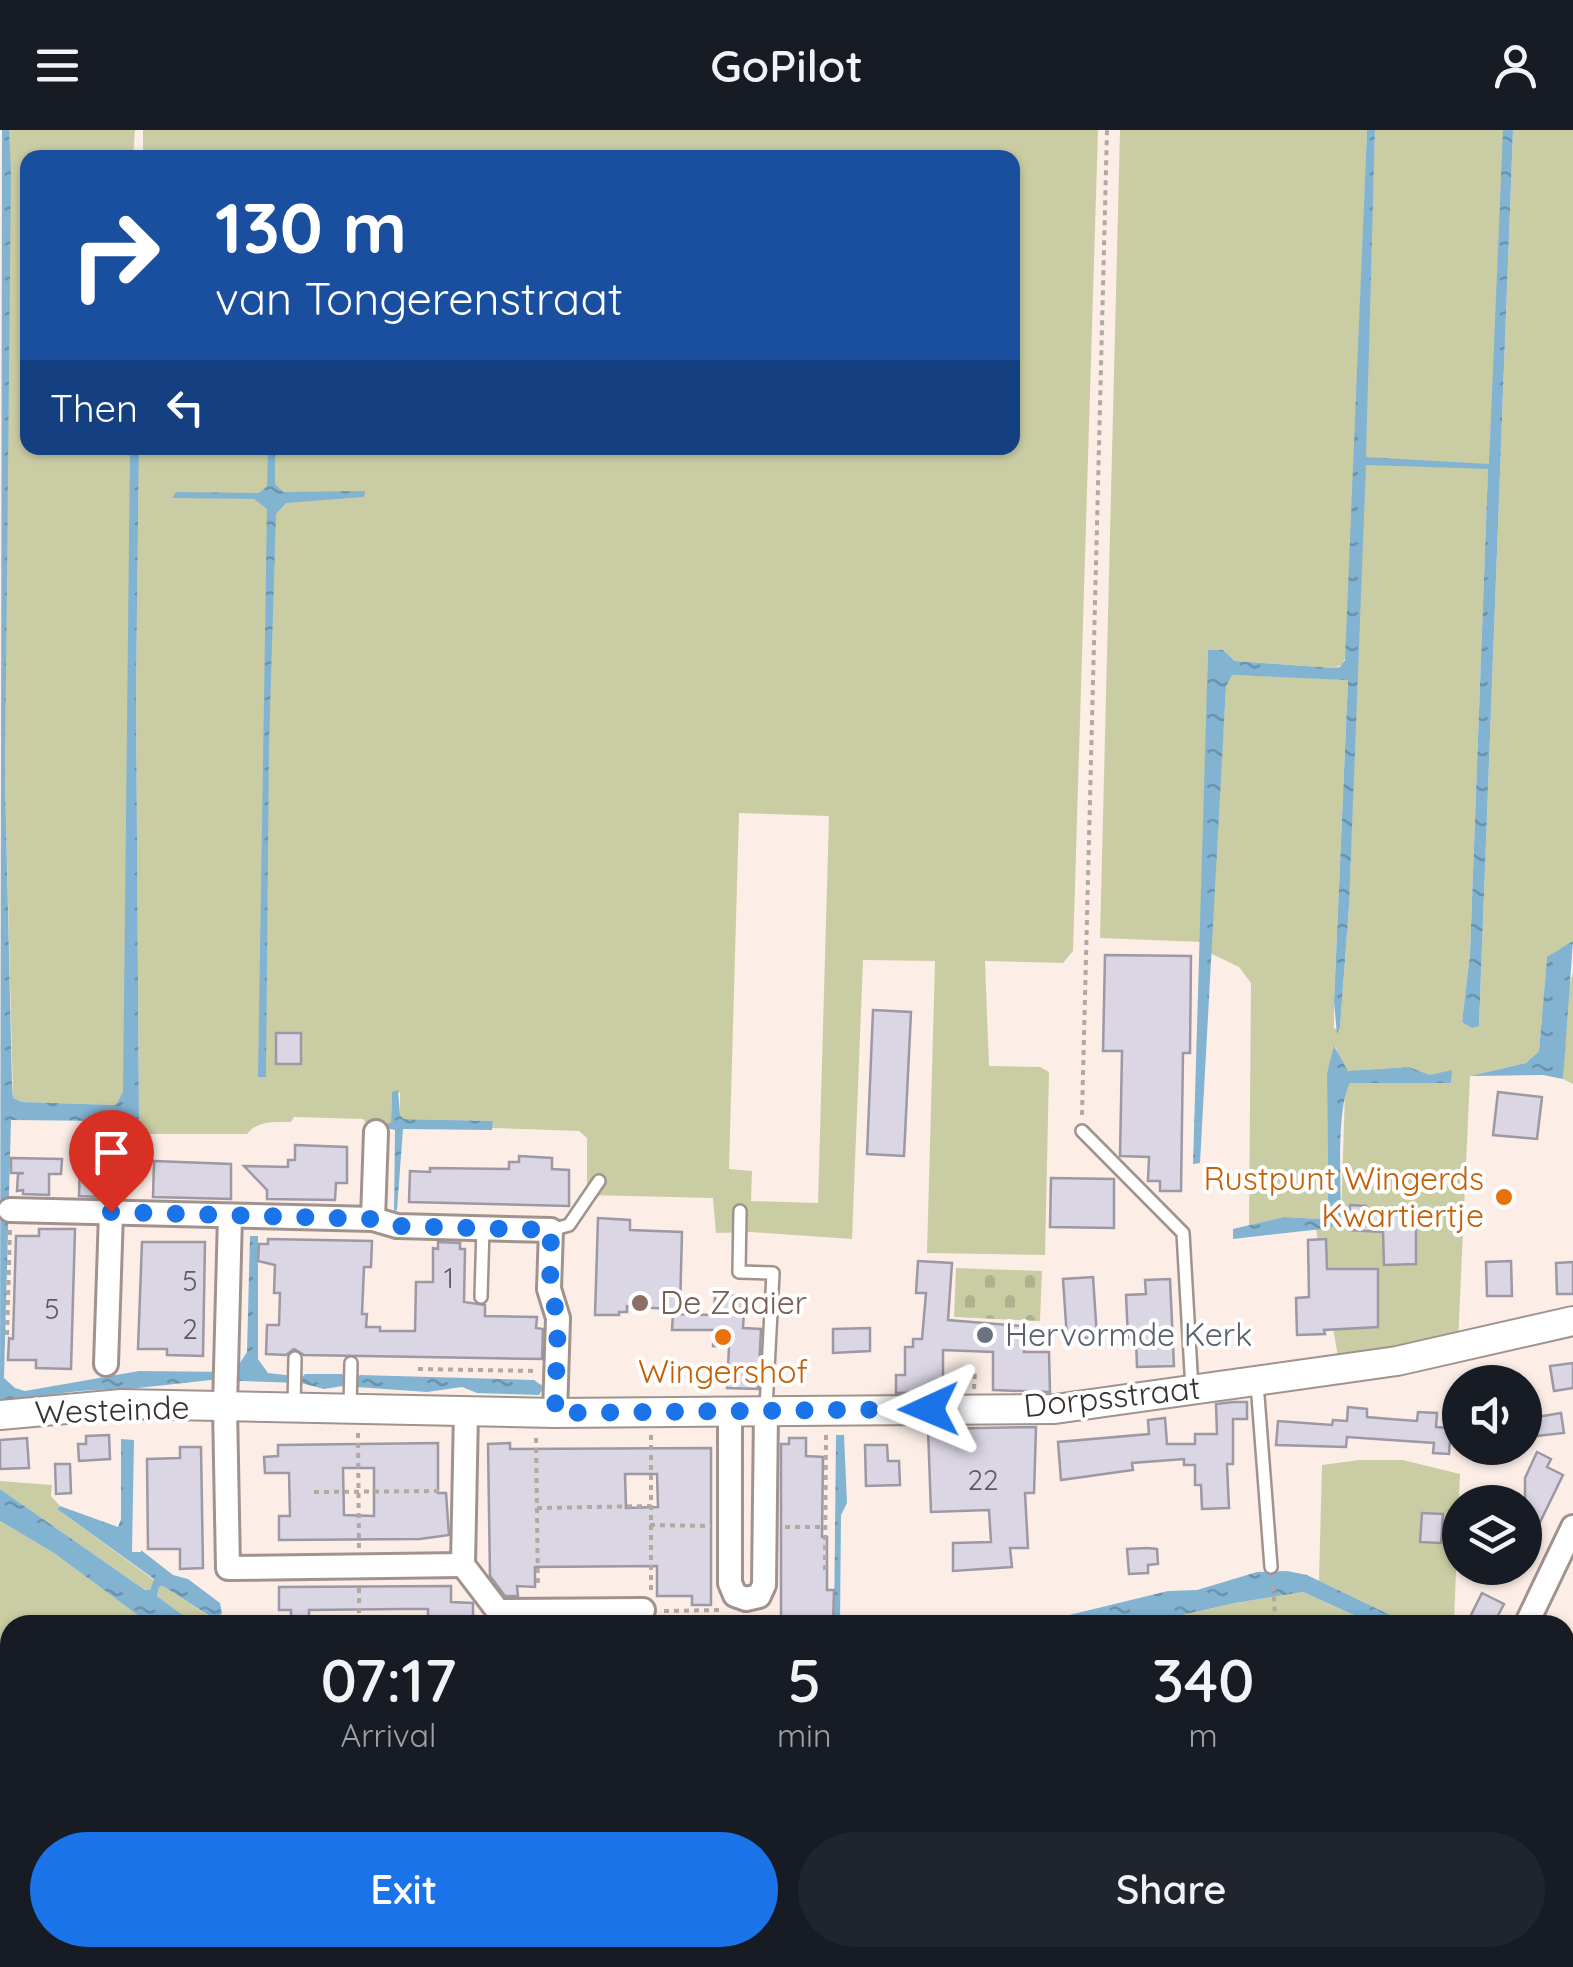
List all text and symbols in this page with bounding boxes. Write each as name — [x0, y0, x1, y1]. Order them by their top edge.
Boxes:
text: GoPilot — [710, 37, 863, 93]
icon: menu — [30, 38, 85, 93]
icon: person — [1488, 38, 1543, 93]
text: 130 m — [215, 183, 407, 271]
icon: right — [50, 190, 180, 320]
text: van Tongerenstraat — [215, 270, 623, 326]
icon: left — [158, 380, 213, 435]
text: Then — [50, 384, 138, 432]
pin — [69, 1110, 154, 1213]
icon: arrive — [84, 1125, 139, 1180]
place label: Rustpunt Wingerds Kwartiertje — [1203, 1158, 1484, 1235]
marker: Rustpunt Wingerds Kwartiertje — [1493, 1186, 1515, 1208]
house number: 1 — [444, 1260, 454, 1295]
house number: 5 — [182, 1263, 198, 1298]
place label: De Zaaier — [660, 1282, 807, 1322]
house number: 5 — [44, 1291, 60, 1326]
marker: De Zaaier — [629, 1292, 651, 1314]
house number: 2 — [182, 1311, 198, 1346]
place label: Hervormde Kerk — [1005, 1314, 1252, 1354]
marker: Hervormde Kerk — [974, 1324, 996, 1346]
marker: Wingershof — [712, 1326, 734, 1348]
place label: Wingershof — [638, 1351, 808, 1391]
position arrow — [877, 1357, 981, 1461]
map controls — [1442, 1365, 1542, 1585]
button: sound — [1442, 1365, 1542, 1465]
street label: Dorpsstraat — [1022, 1367, 1202, 1425]
street label: Westeinde — [34, 1386, 190, 1432]
house number: 22 — [967, 1462, 999, 1497]
button: layers — [1442, 1485, 1542, 1585]
text: 07:17 — [321, 1642, 456, 1717]
text: 5 — [787, 1642, 821, 1717]
text: 340 — [1152, 1642, 1254, 1717]
text: Arrival — [341, 1715, 436, 1755]
text: min — [777, 1715, 831, 1755]
text: m — [1189, 1715, 1218, 1755]
button: Exit — [30, 1832, 778, 1947]
button: Share — [798, 1832, 1545, 1947]

